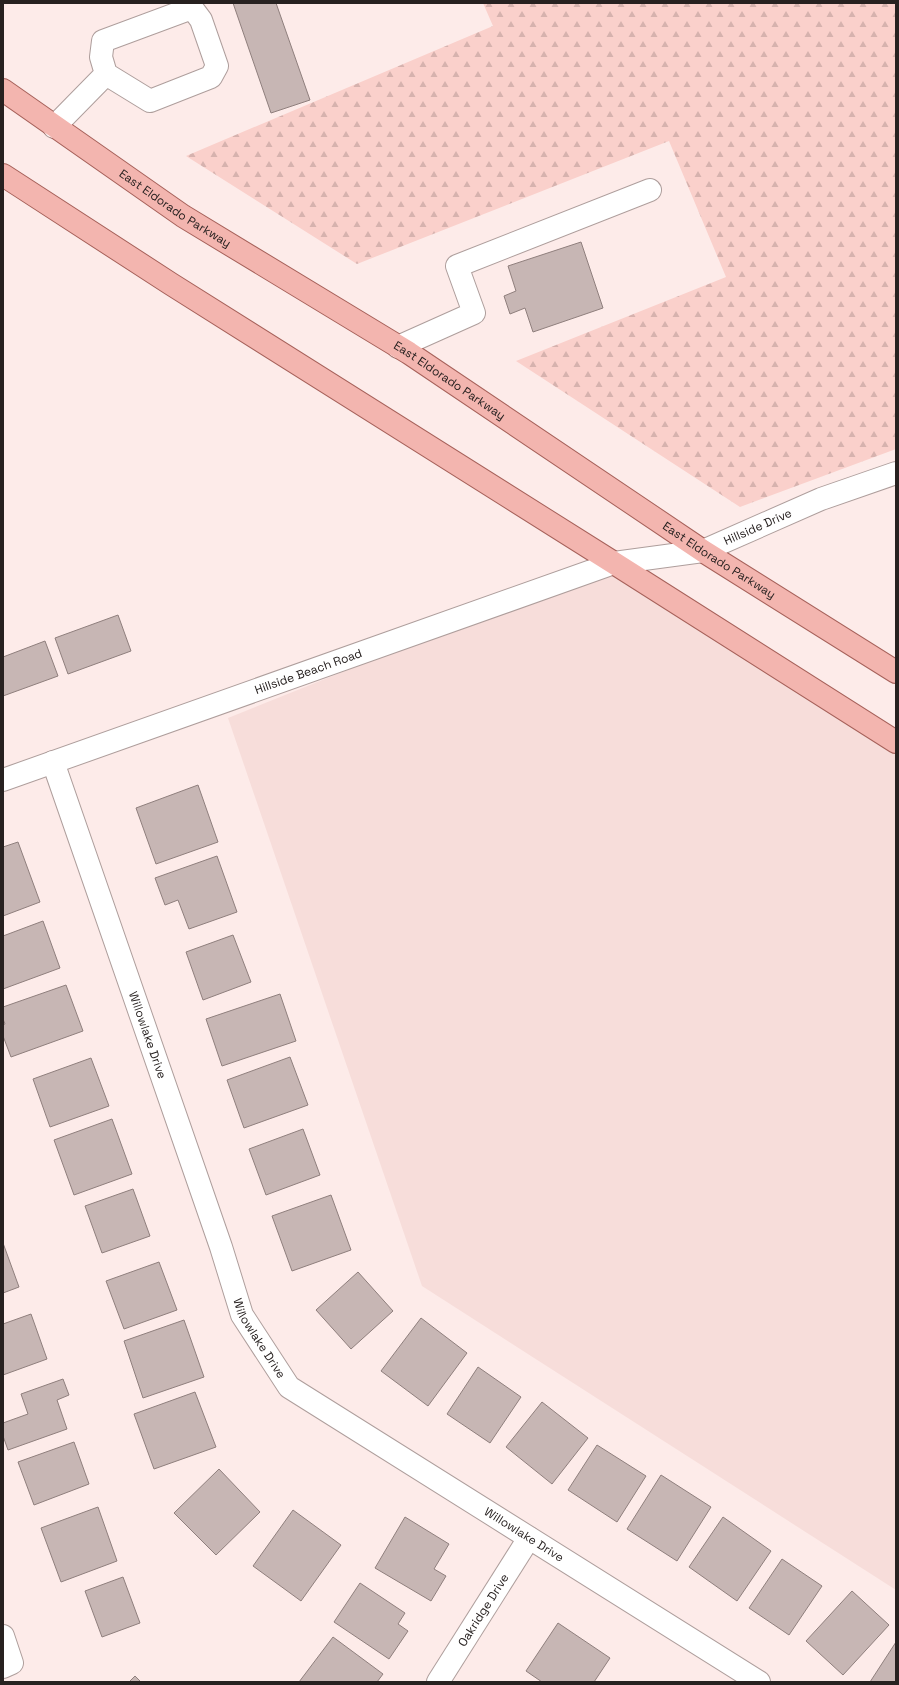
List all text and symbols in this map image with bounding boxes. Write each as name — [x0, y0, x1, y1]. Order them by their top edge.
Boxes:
street label: East Eldorado Parkway — [116, 166, 234, 251]
street label: East Eldorado Parkway — [391, 338, 509, 424]
street label: Hillside Drive — [721, 505, 794, 549]
street label: East Eldorado Parkway — [659, 518, 779, 602]
street label: Hillside Beach Road — [252, 645, 364, 698]
street label: Willowlake Drive — [125, 989, 170, 1081]
street label: Willowlake Drive — [229, 1296, 289, 1382]
street label: Willowlake Drive — [481, 1504, 567, 1566]
street label: Oakridge Drive — [454, 1571, 512, 1650]

